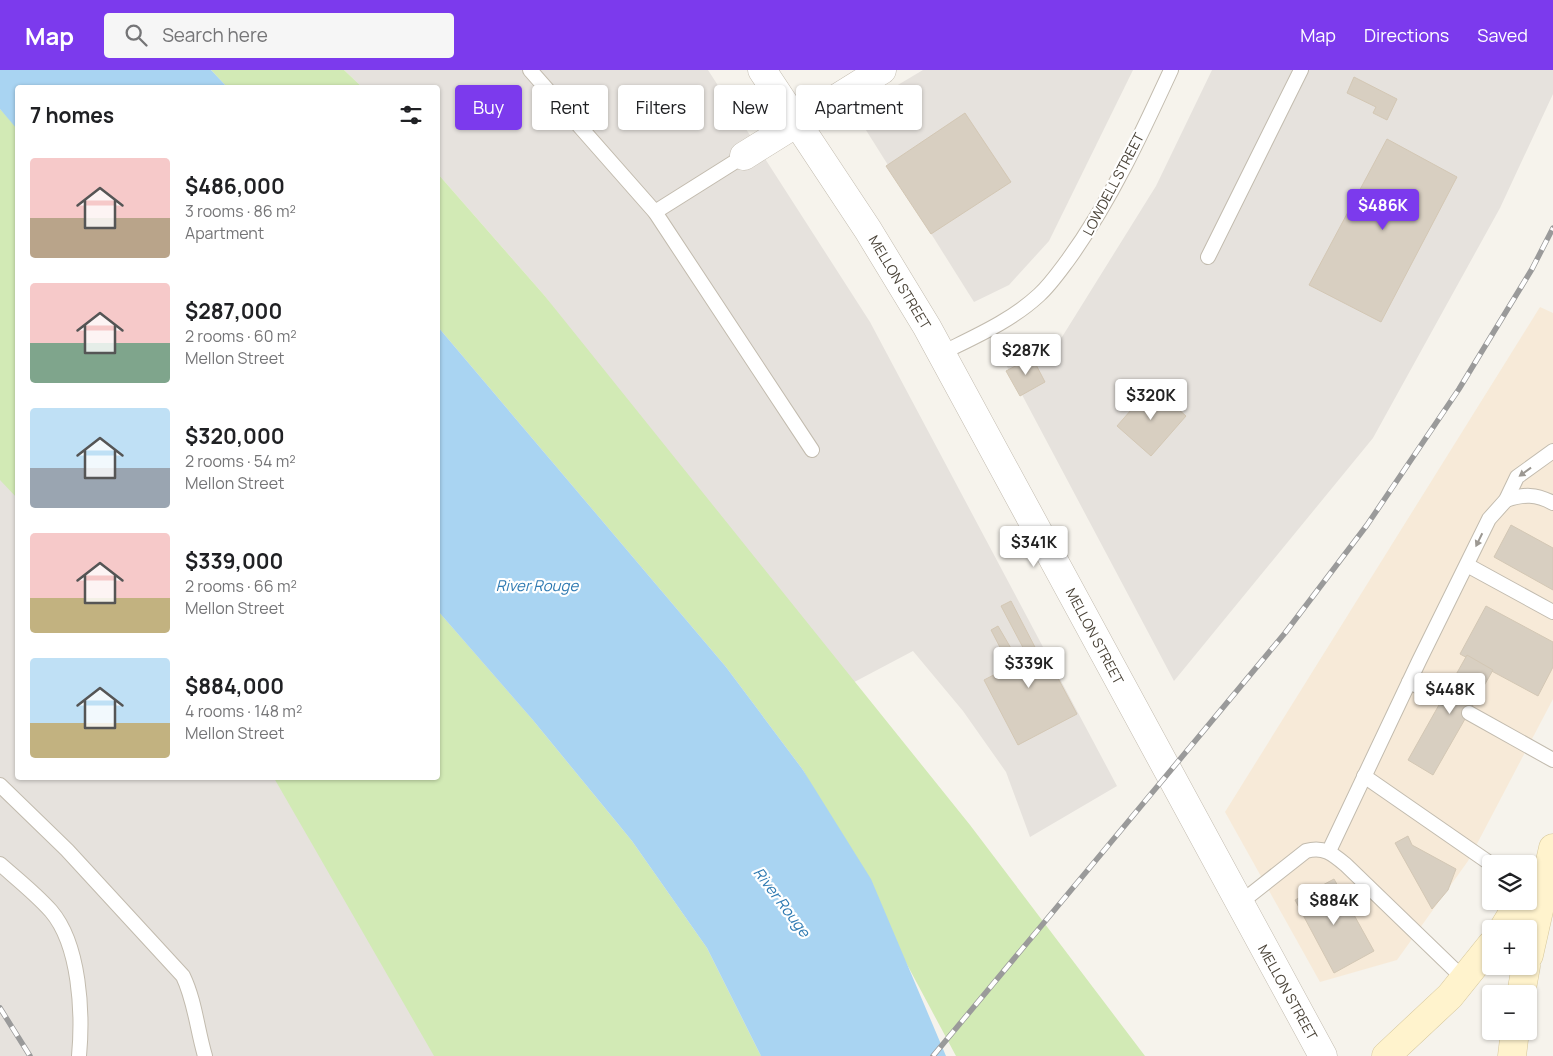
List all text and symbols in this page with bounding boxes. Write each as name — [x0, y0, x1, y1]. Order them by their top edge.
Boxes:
search box — [104, 13, 454, 58]
text: Map — [25, 19, 74, 52]
icon: search — [122, 21, 150, 49]
text: Search here — [162, 22, 268, 48]
text: Map — [1300, 23, 1336, 47]
text: Directions — [1364, 23, 1449, 47]
text: Saved — [1477, 23, 1528, 47]
chip: Buy — [455, 85, 522, 130]
chip: Rent — [532, 85, 608, 130]
chip: Filters — [618, 85, 704, 130]
chip: New — [714, 85, 786, 130]
chip: Apartment — [796, 85, 922, 130]
text: 7 homes — [30, 101, 114, 129]
icon: filters — [397, 101, 425, 129]
street label: LOWDELL STREET — [1078, 129, 1148, 239]
text: $486,000 — [185, 172, 285, 200]
icon: home — [70, 178, 130, 238]
pin: $486K — [1348, 189, 1418, 231]
text: $486K — [1358, 194, 1408, 216]
text: 3 rooms · 86 m² — [185, 200, 296, 222]
text: Apartment — [185, 222, 264, 244]
street label: MELLON STREET — [864, 232, 936, 333]
text: $287,000 — [185, 297, 282, 325]
icon: home — [70, 303, 130, 363]
text: 2 rooms · 60 m² — [185, 325, 297, 347]
pin: $287K — [991, 334, 1061, 376]
text: $287K — [1002, 339, 1050, 361]
text: Mellon Street — [185, 347, 284, 369]
pin: $320K — [1116, 378, 1186, 421]
text: $320K — [1126, 384, 1176, 406]
text: $320,000 — [185, 422, 285, 450]
icon: home — [70, 428, 130, 488]
text: 2 rooms · 54 m² — [185, 450, 296, 472]
one-way arrow — [1518, 466, 1531, 476]
text: Mellon Street — [185, 472, 284, 494]
pin: $341K — [999, 526, 1069, 568]
text: $341K — [1011, 531, 1057, 553]
one-way arrow — [1475, 533, 1484, 548]
text: $339,000 — [185, 547, 283, 575]
icon: home — [70, 553, 130, 613]
text: 2 rooms · 66 m² — [185, 575, 297, 597]
water label: River Rouge — [496, 575, 579, 596]
street label: MELLON STREET — [1062, 585, 1129, 688]
text: Mellon Street — [185, 597, 284, 619]
pin: $339K — [994, 646, 1064, 689]
text: $339K — [1005, 652, 1053, 674]
text: $884,000 — [185, 672, 284, 700]
pin: $448K — [1415, 672, 1485, 715]
icon: home — [70, 678, 130, 738]
text: $448K — [1425, 678, 1475, 700]
text: 4 rooms · 148 m² — [185, 700, 302, 722]
text: Mellon Street — [185, 722, 284, 744]
map controls — [1482, 855, 1537, 1040]
button: layers — [1482, 855, 1537, 910]
water label: River Rouge — [749, 863, 816, 942]
pin: $884K — [1299, 884, 1369, 926]
text: $884K — [1309, 889, 1359, 911]
button: + — [1482, 920, 1537, 975]
street label: MELLON STREET — [1254, 941, 1322, 1044]
button: − — [1482, 985, 1537, 1040]

